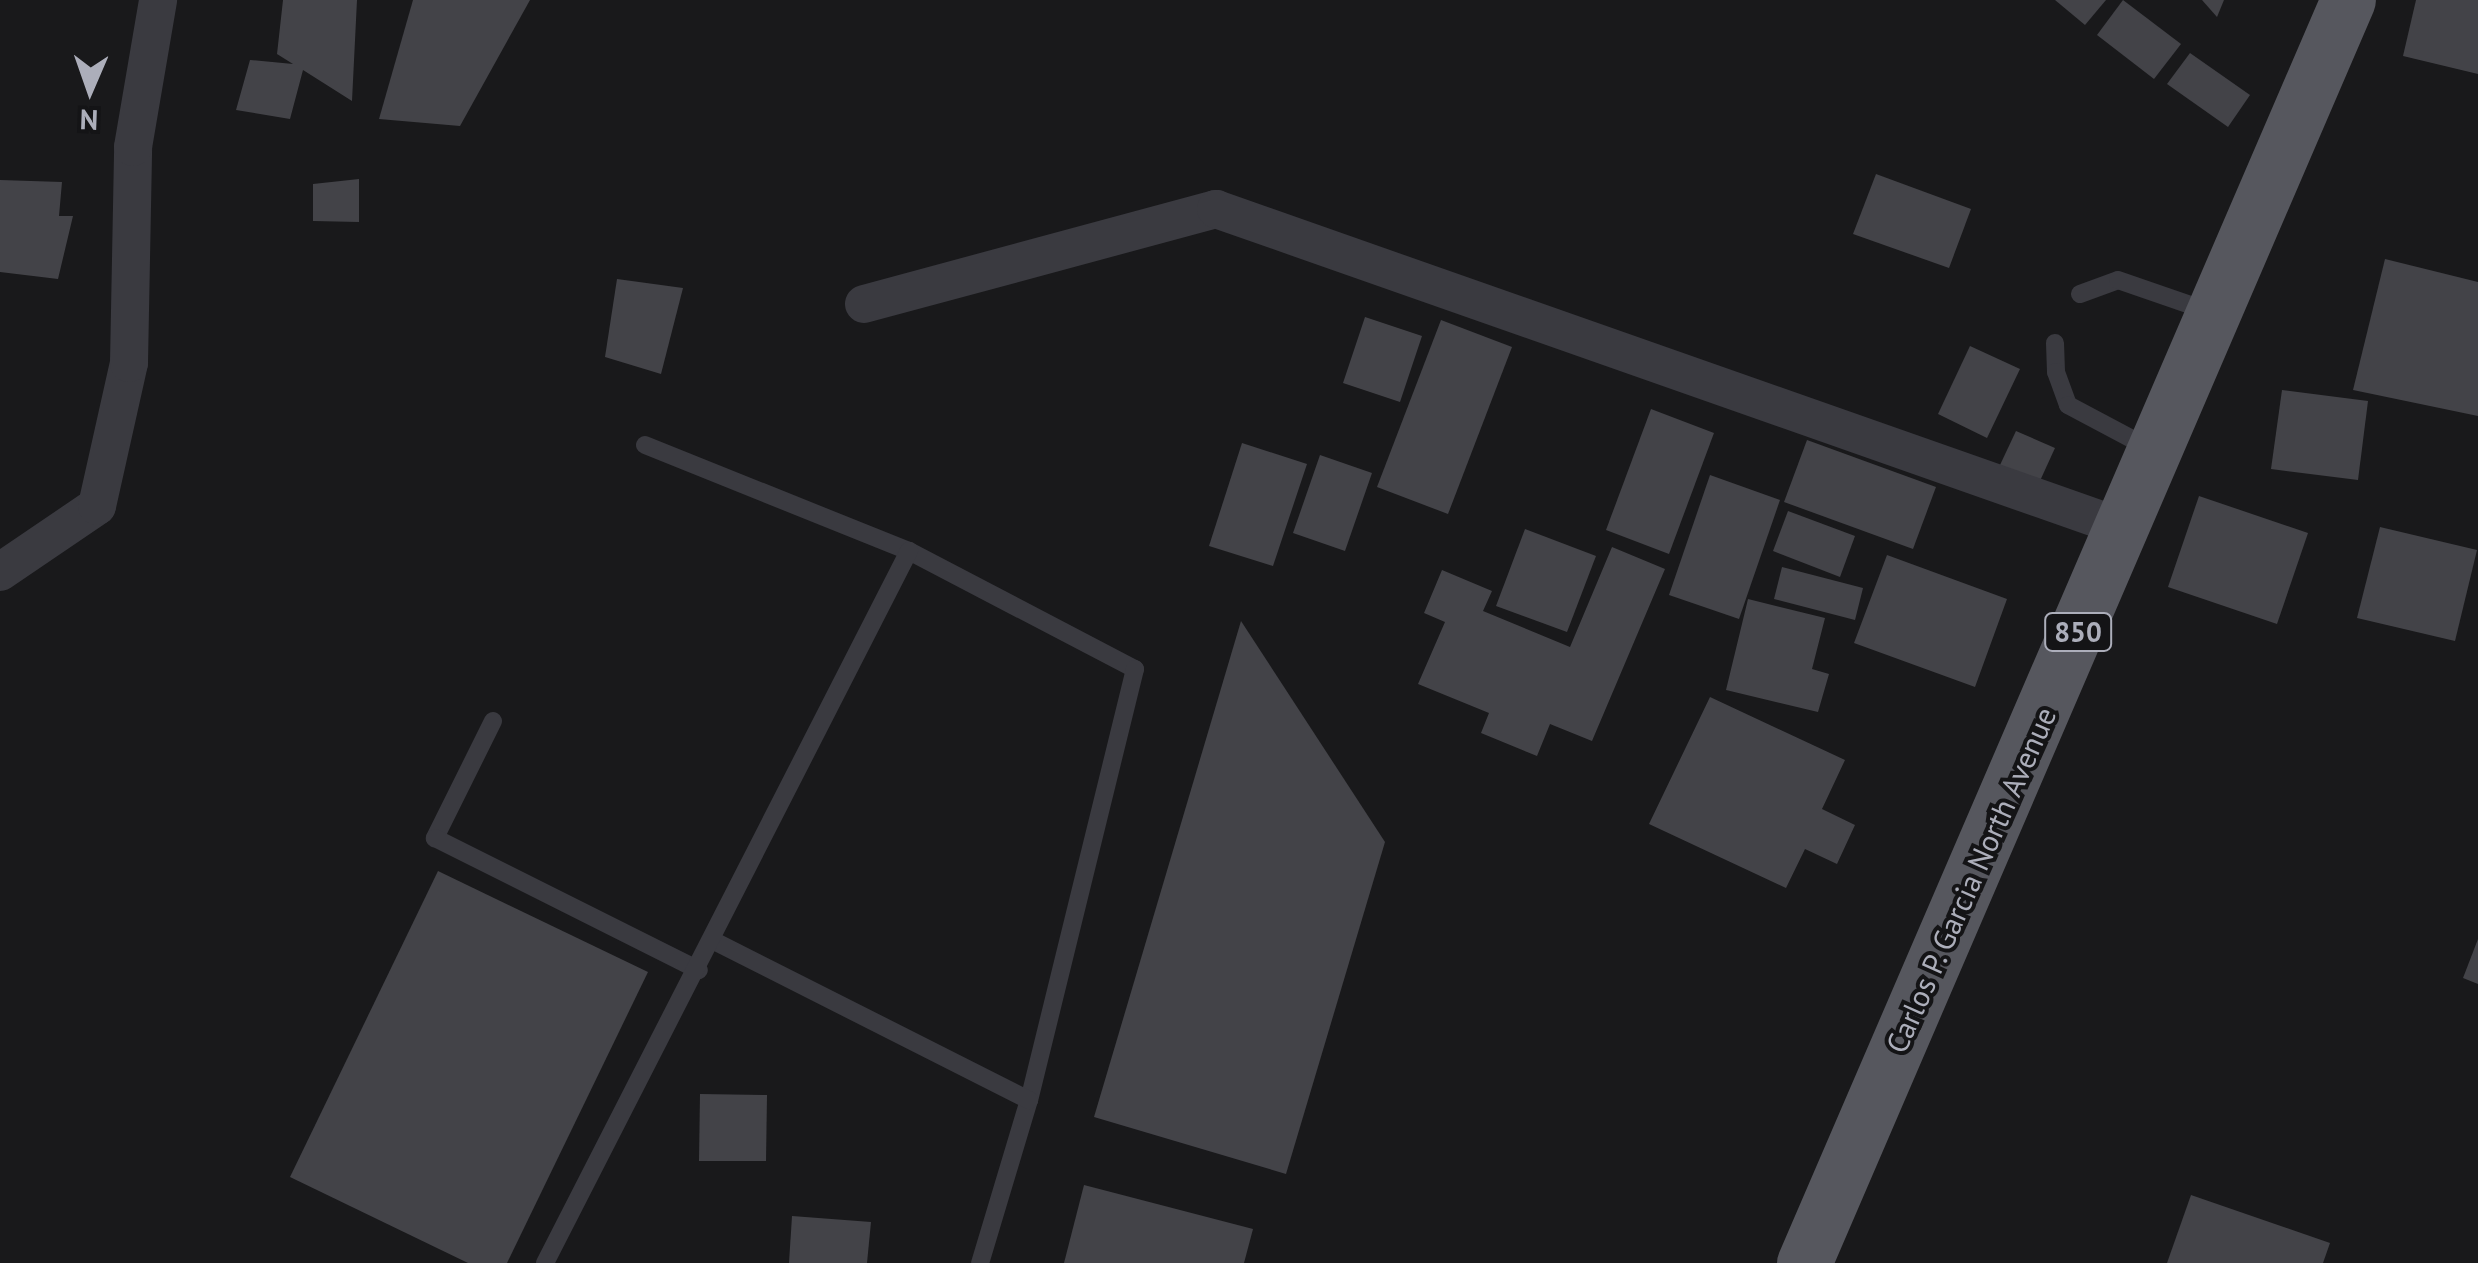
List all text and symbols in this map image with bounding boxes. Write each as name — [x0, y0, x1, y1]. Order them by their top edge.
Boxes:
north arrow — [40, 40, 140, 140]
text: N — [79, 102, 99, 139]
road number: 850 — [2043, 609, 2113, 655]
street label: Carlos P. Garcia North Avenue — [1878, 700, 2064, 1060]

